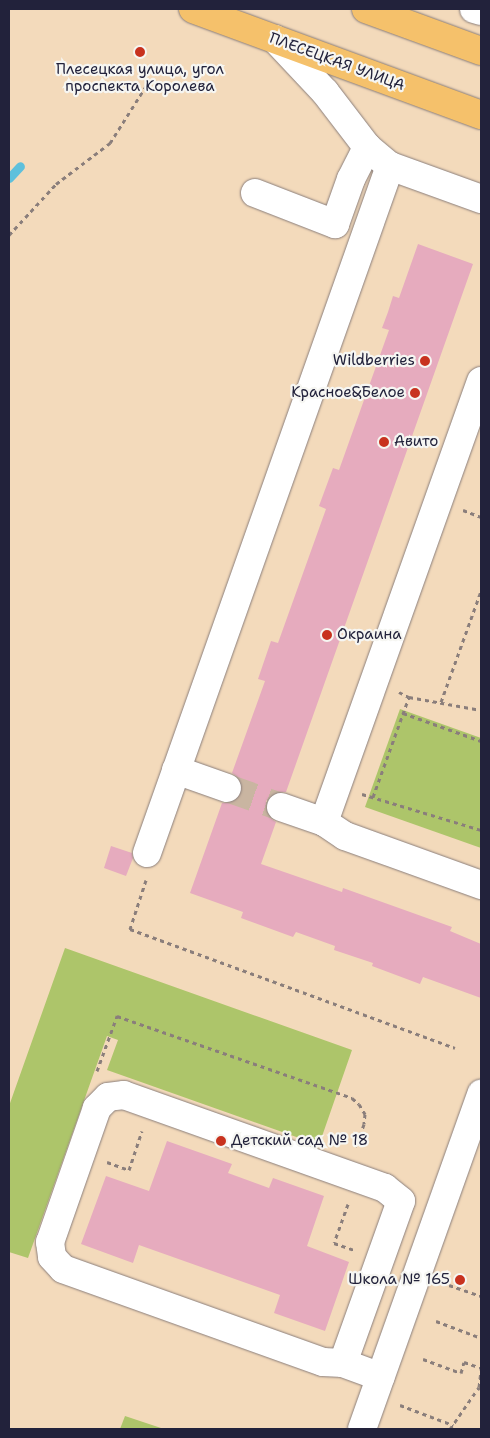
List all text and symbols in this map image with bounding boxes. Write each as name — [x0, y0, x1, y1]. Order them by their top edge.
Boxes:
street label: ПЛЕСЕЦКАЯ УЛИЦА — [267, 29, 407, 95]
marker: Плесецкая улица, угол проспекта Королева — [134, 46, 146, 58]
place label: Плесецкая улица, угол проспекта Королева — [56, 60, 224, 95]
place label: Wildberries — [333, 352, 415, 370]
marker: Wildberries — [419, 355, 431, 367]
place label: Красное&Белое — [291, 384, 405, 402]
marker: Красное&Белое — [409, 387, 421, 399]
place label: Авито — [394, 433, 438, 451]
marker: Авито — [378, 436, 390, 448]
place label: Окраина — [337, 626, 402, 644]
marker: Окраина — [321, 629, 333, 641]
place label: Детский сад № 18 — [231, 1132, 368, 1150]
marker: Детский сад № 18 — [215, 1135, 227, 1147]
place label: Школа № 165 — [348, 1271, 450, 1289]
marker: Школа № 165 — [454, 1274, 466, 1286]

